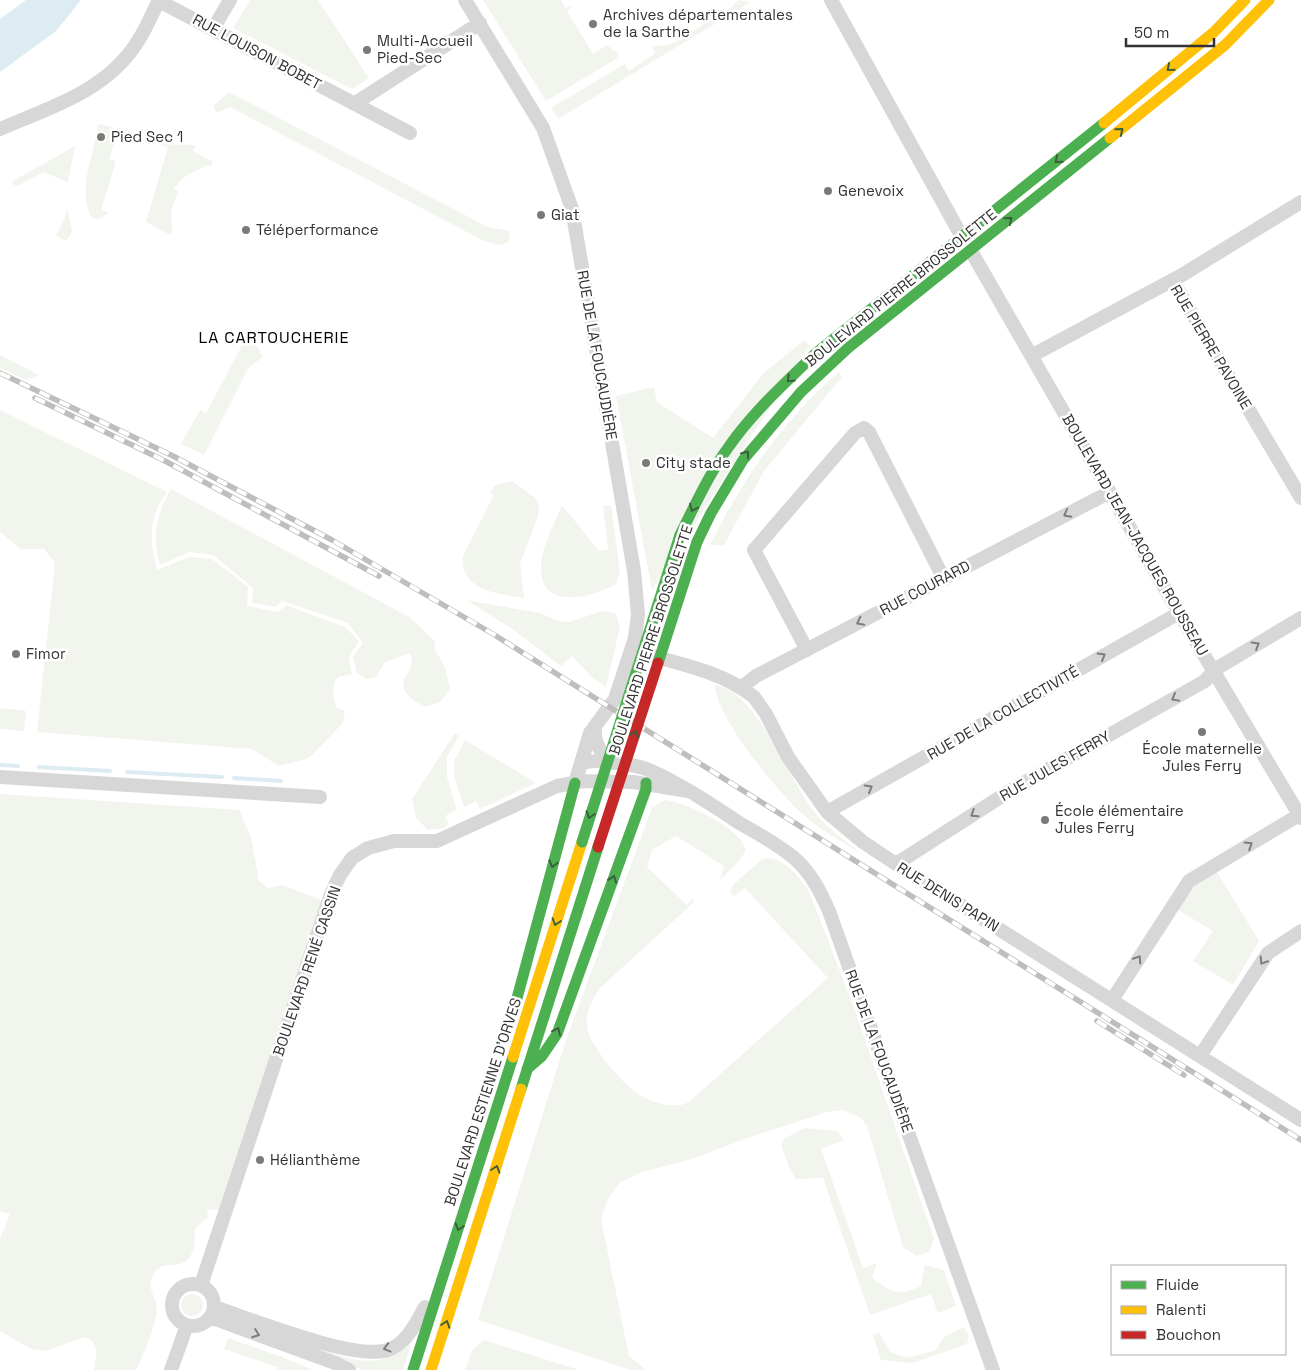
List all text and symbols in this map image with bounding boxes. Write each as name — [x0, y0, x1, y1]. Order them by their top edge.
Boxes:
place label: Archives départementales de la Sarthe — [603, 5, 793, 41]
street label: RUE LOUISON BOBET — [190, 10, 325, 94]
scale bar — [1126, 15, 1214, 47]
marker: Archives départementales de la Sarthe — [587, 18, 599, 30]
text: 50 m — [1134, 23, 1169, 42]
place label: Multi-Accueil Pied-Sec — [377, 31, 473, 67]
marker: Multi-Accueil Pied-Sec — [361, 44, 373, 56]
one-way arrow — [1167, 62, 1176, 71]
place label: Pied Sec 1 — [111, 127, 183, 146]
one-way arrow — [1114, 129, 1123, 137]
marker: Pied Sec 1 — [95, 131, 107, 143]
one-way arrow — [1055, 155, 1064, 163]
place label: Genevoix — [838, 181, 904, 200]
marker: Genevoix — [822, 185, 834, 197]
street label: BOULEVARD PIERRE BROSSOLETTE — [801, 204, 1000, 371]
place label: Giat — [551, 205, 580, 224]
marker: Giat — [535, 209, 547, 221]
one-way arrow — [1003, 218, 1012, 226]
place label: Téléperformance — [256, 220, 379, 239]
marker: Téléperformance — [240, 224, 252, 236]
street label: RUE DE LA FOUCAUDIÈRE — [573, 269, 622, 441]
street label: RUE PIERRE PAVOINE — [1167, 281, 1256, 413]
district label: LA CARTOUCHERIE — [199, 327, 349, 348]
one-way arrow — [786, 373, 795, 382]
street label: BOULEVARD JEAN-JACQUES ROUSSEAU — [1058, 411, 1213, 659]
one-way arrow — [740, 450, 749, 460]
place label: City stade — [656, 453, 731, 472]
marker: City stade — [640, 457, 652, 469]
one-way arrow — [689, 503, 699, 512]
one-way arrow — [1063, 508, 1072, 518]
street label: BOULEVARD PIERRE BROSSOLETTE — [604, 522, 697, 757]
street label: RUE COURARD — [876, 556, 973, 619]
one-way arrow — [857, 616, 866, 626]
one-way arrow — [1251, 641, 1260, 651]
place label: Fimor — [26, 644, 66, 663]
marker: Fimor — [10, 648, 22, 660]
one-way arrow — [1097, 653, 1106, 663]
street label: RUE DE LA COLLECTIVITÉ — [924, 661, 1082, 764]
one-way arrow — [1172, 692, 1181, 702]
street label: RUE JULES FERRY — [996, 726, 1114, 805]
marker: École maternelle Jules Ferry — [1196, 726, 1208, 738]
one-way arrow — [629, 731, 639, 739]
place label: École maternelle Jules Ferry — [1142, 739, 1262, 775]
one-way arrow — [864, 785, 873, 795]
place label: École élémentaire Jules Ferry — [1055, 801, 1184, 837]
one-way arrow — [970, 808, 980, 817]
one-way arrow — [586, 810, 596, 819]
marker: École élémentaire Jules Ferry — [1039, 814, 1051, 826]
one-way arrow — [1243, 842, 1252, 852]
street label: RUE DENIS PAPIN — [894, 857, 1003, 936]
one-way arrow — [549, 859, 559, 867]
one-way arrow — [607, 875, 617, 884]
street label: BOULEVARD RENÉ CASSIN — [268, 883, 345, 1059]
one-way arrow — [552, 917, 562, 925]
one-way arrow — [1260, 955, 1269, 965]
one-way arrow — [1132, 956, 1142, 965]
street label: RUE DE LA FOUCAUDIÈRE — [841, 967, 918, 1135]
street label: BOULEVARD ESTIENNE D'ORVES — [440, 995, 525, 1208]
one-way arrow — [551, 1028, 561, 1037]
place label: Hélianthème — [270, 1150, 361, 1169]
marker: Hélianthème — [254, 1154, 266, 1166]
one-way arrow — [490, 1165, 500, 1174]
one-way arrow — [455, 1222, 465, 1231]
legend — [1111, 1265, 1286, 1355]
text: Fluide — [1156, 1275, 1199, 1294]
text: Ralenti — [1156, 1300, 1206, 1319]
one-way arrow — [441, 1320, 451, 1329]
text: Bouchon — [1156, 1325, 1221, 1344]
one-way arrow — [251, 1328, 260, 1338]
one-way arrow — [383, 1343, 392, 1353]

